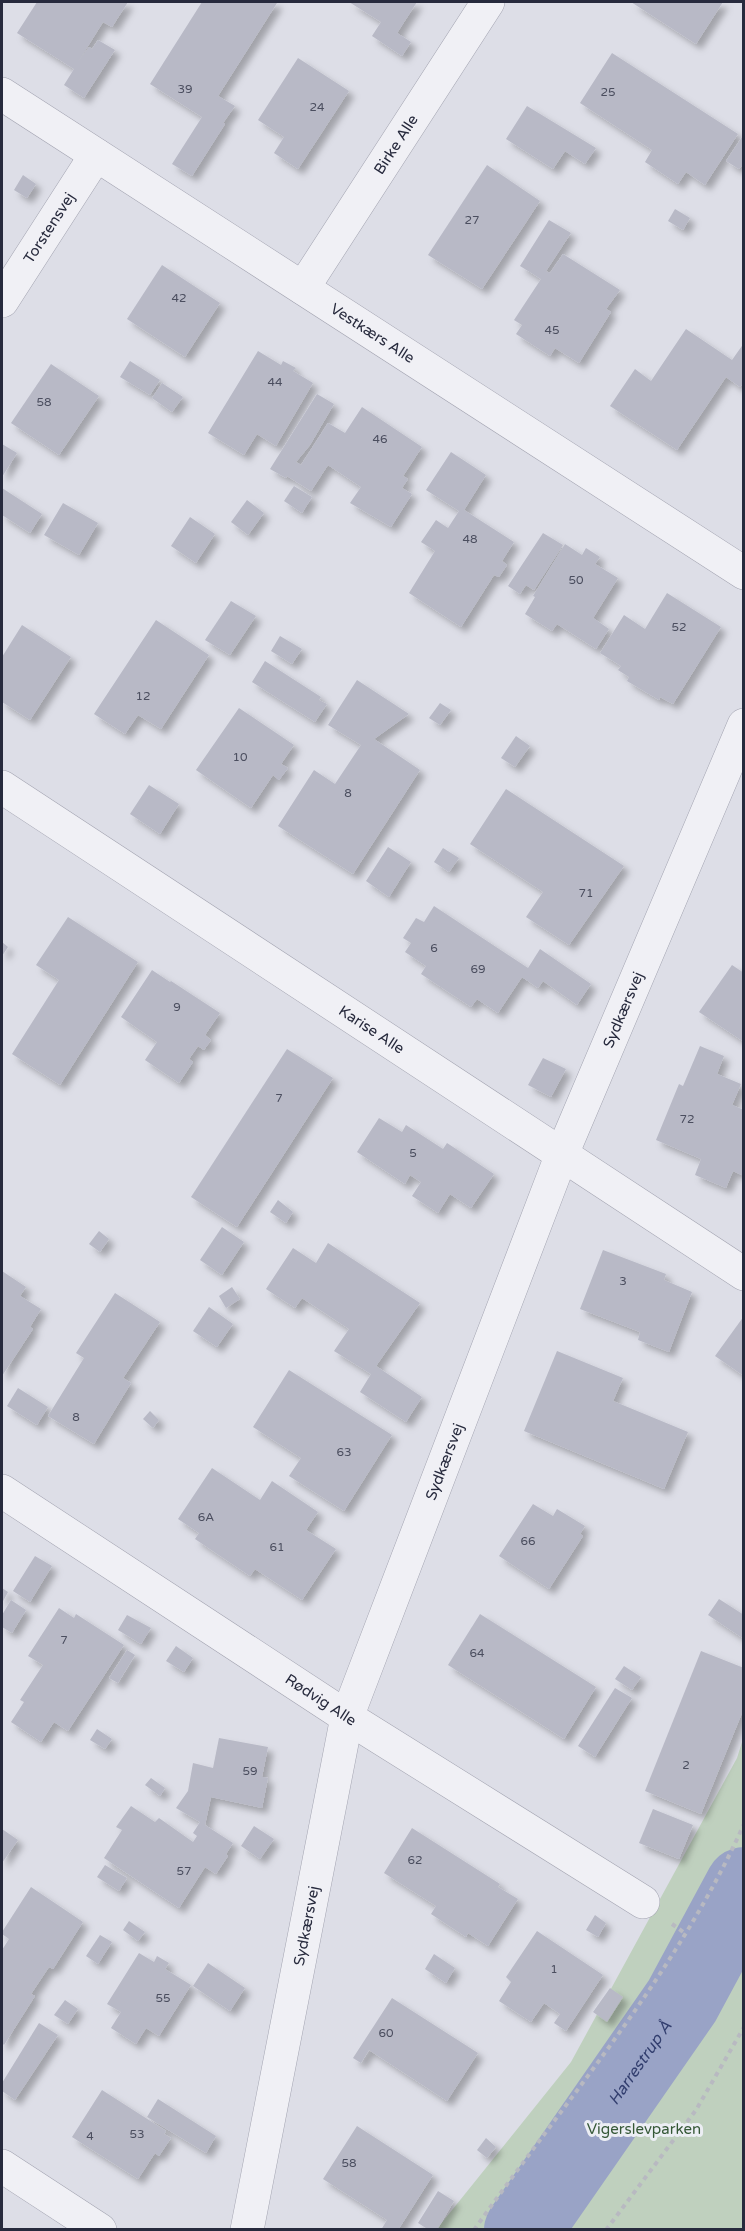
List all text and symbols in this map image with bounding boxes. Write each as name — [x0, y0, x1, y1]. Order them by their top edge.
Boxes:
house number: 39 — [177, 82, 193, 96]
house number: 25 — [600, 85, 616, 99]
house number: 24 — [309, 100, 325, 114]
street label: Birke Alle — [370, 111, 422, 178]
street label: Torstensvej — [20, 189, 79, 267]
house number: 27 — [464, 213, 480, 227]
house number: 42 — [171, 291, 187, 305]
street label: Vestkærs Alle — [327, 299, 418, 367]
house number: 45 — [544, 323, 560, 337]
house number: 44 — [267, 375, 283, 389]
house number: 58 — [36, 395, 52, 409]
house number: 46 — [372, 432, 388, 446]
house number: 48 — [462, 532, 478, 546]
house number: 50 — [568, 573, 584, 587]
house number: 52 — [671, 620, 687, 634]
house number: 12 — [135, 689, 151, 703]
house number: 10 — [232, 750, 248, 764]
house number: 8 — [344, 786, 352, 800]
house number: 71 — [578, 886, 594, 900]
house number: 6 — [430, 941, 438, 955]
house number: 69 — [470, 962, 486, 976]
street label: Sydkærsvej — [599, 969, 647, 1051]
house number: 9 — [173, 1000, 181, 1014]
street label: Karise Alle — [335, 1002, 408, 1058]
house number: 7 — [275, 1091, 283, 1105]
house number: 72 — [679, 1112, 695, 1126]
house number: 5 — [409, 1146, 417, 1160]
house number: 3 — [619, 1274, 627, 1288]
house number: 8 — [72, 1410, 80, 1424]
street label: Sydkærsvej — [422, 1421, 467, 1503]
house number: 63 — [336, 1445, 352, 1459]
house number: 6A — [198, 1510, 214, 1524]
house number: 66 — [520, 1534, 536, 1548]
house number: 61 — [269, 1540, 285, 1554]
house number: 7 — [60, 1633, 68, 1647]
house number: 64 — [469, 1646, 485, 1660]
street label: Rødvig Alle — [282, 1670, 360, 1730]
house number: 2 — [682, 1758, 690, 1772]
house number: 59 — [242, 1764, 258, 1778]
house number: 62 — [407, 1853, 423, 1867]
house number: 57 — [176, 1864, 192, 1878]
street label: Sydkærsvej — [290, 1884, 323, 1967]
house number: 1 — [550, 1962, 558, 1976]
house number: 55 — [155, 1991, 171, 2005]
water label: Harrestrup Å — [604, 2017, 676, 2109]
house number: 60 — [378, 2026, 394, 2040]
park label: Vigerslevparken — [587, 2120, 701, 2138]
house number: 53 — [129, 2127, 145, 2141]
house number: 4 — [86, 2129, 94, 2143]
house number: 58 — [341, 2156, 357, 2170]

